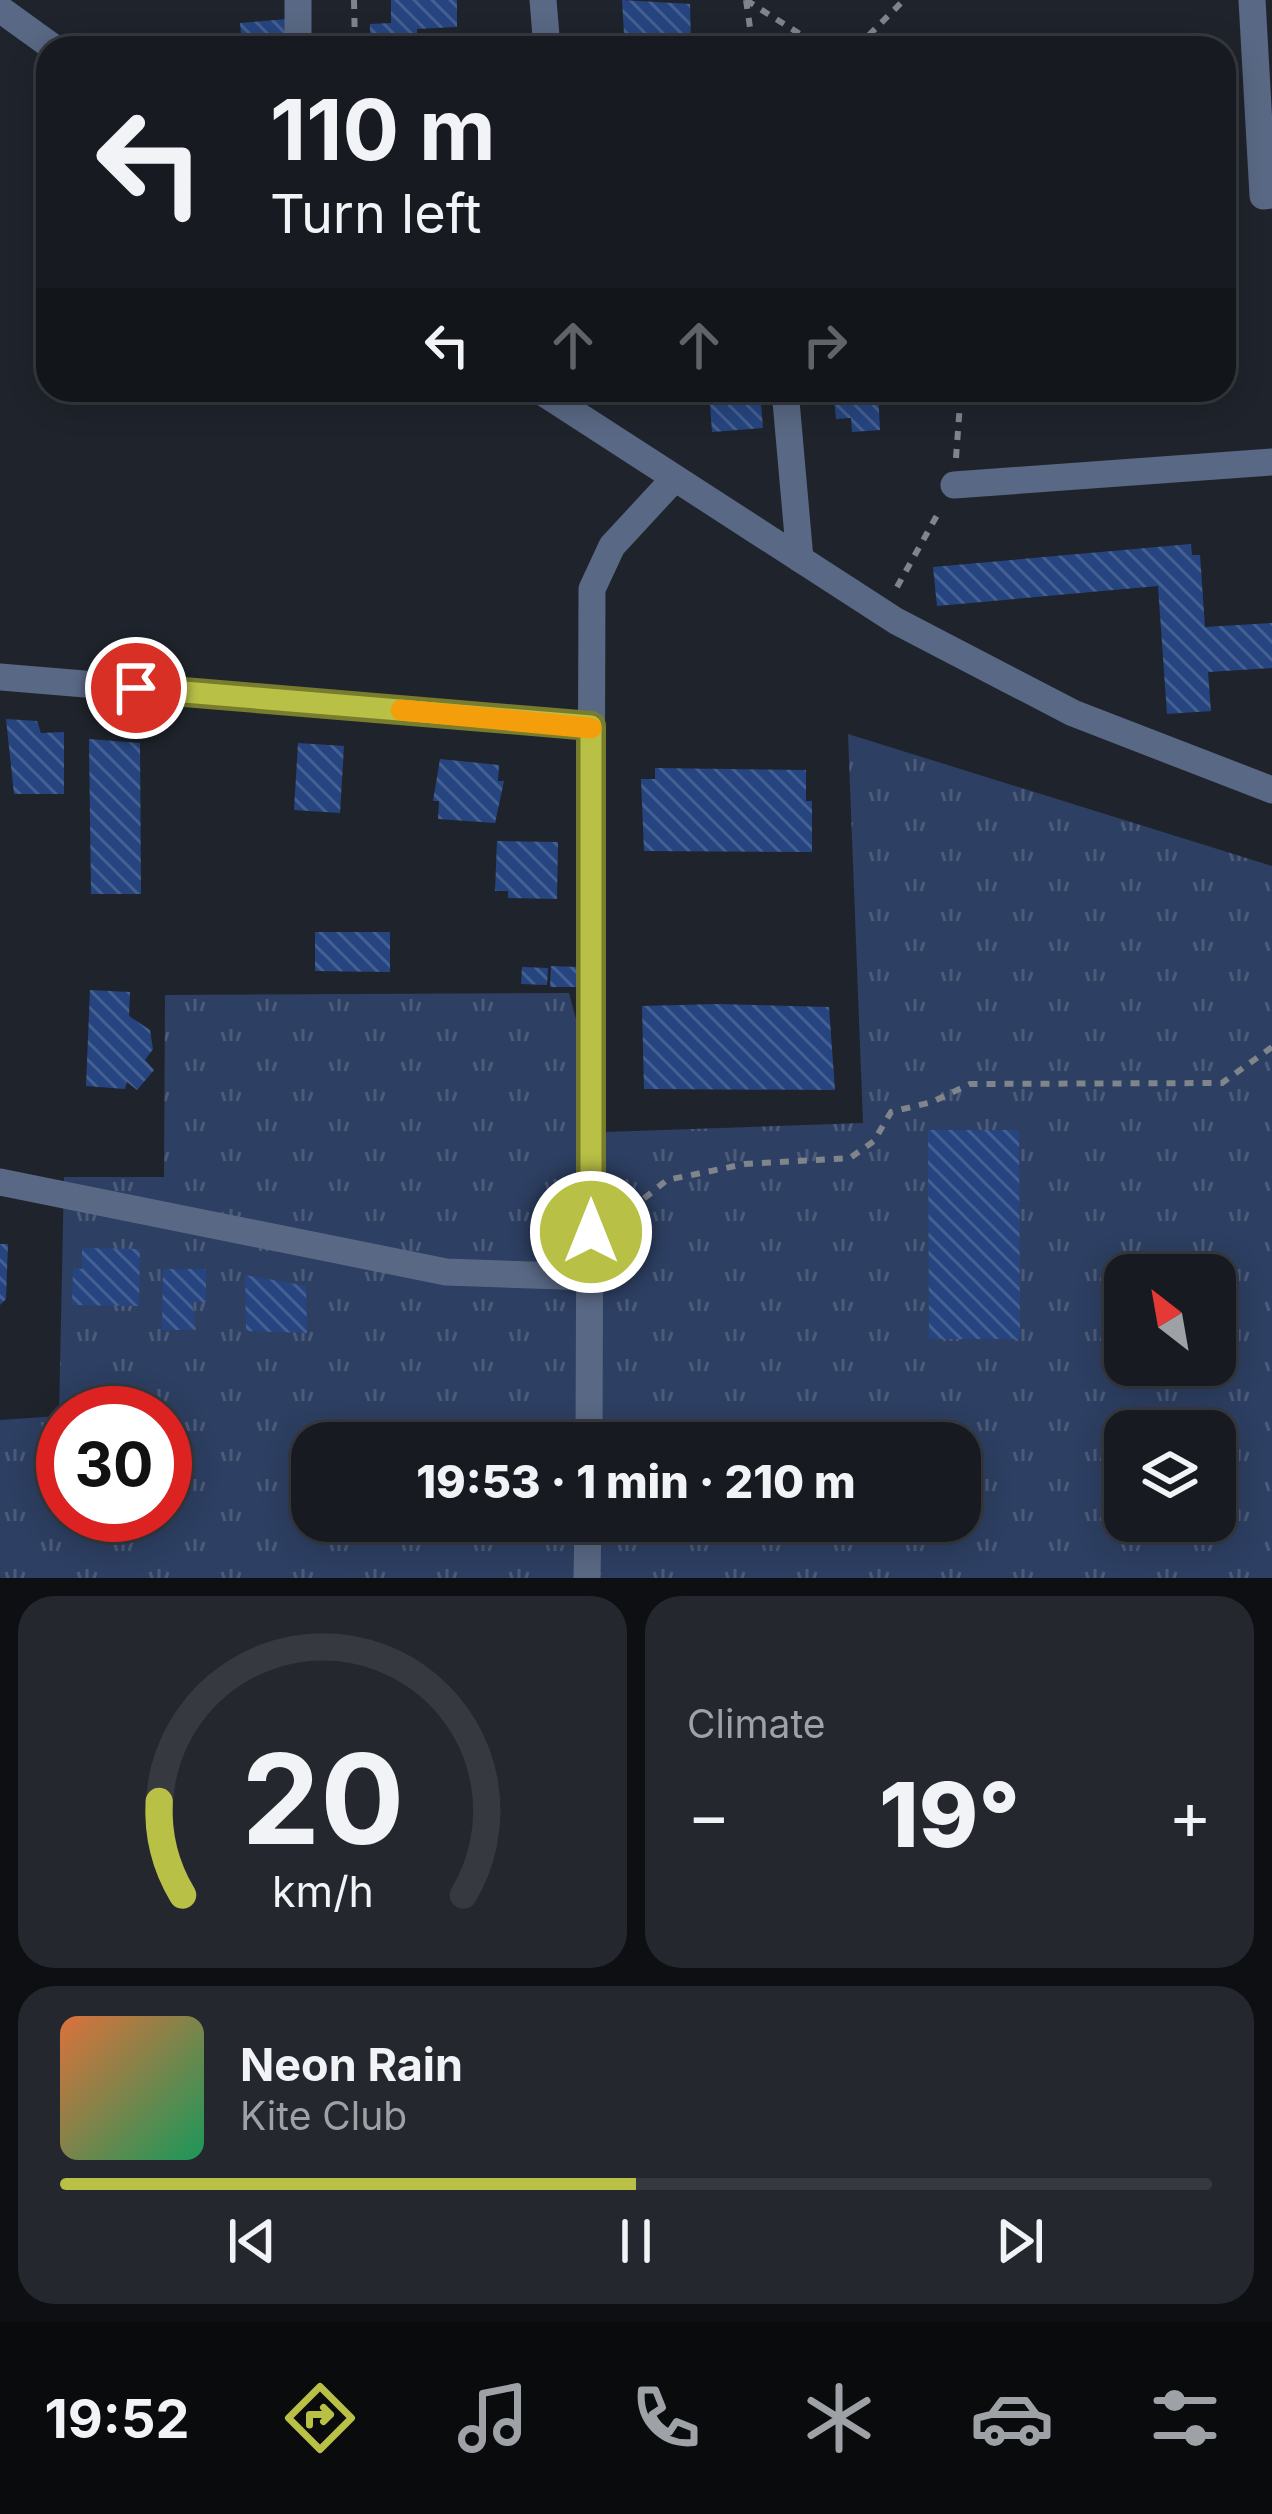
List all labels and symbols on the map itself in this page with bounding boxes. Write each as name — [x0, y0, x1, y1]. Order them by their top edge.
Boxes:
pin — [85, 637, 187, 739]
position arrow — [528, 1169, 654, 1295]
north arrow — [1104, 1254, 1236, 1386]
speed limit sign: 30 — [36, 1386, 192, 1542]

